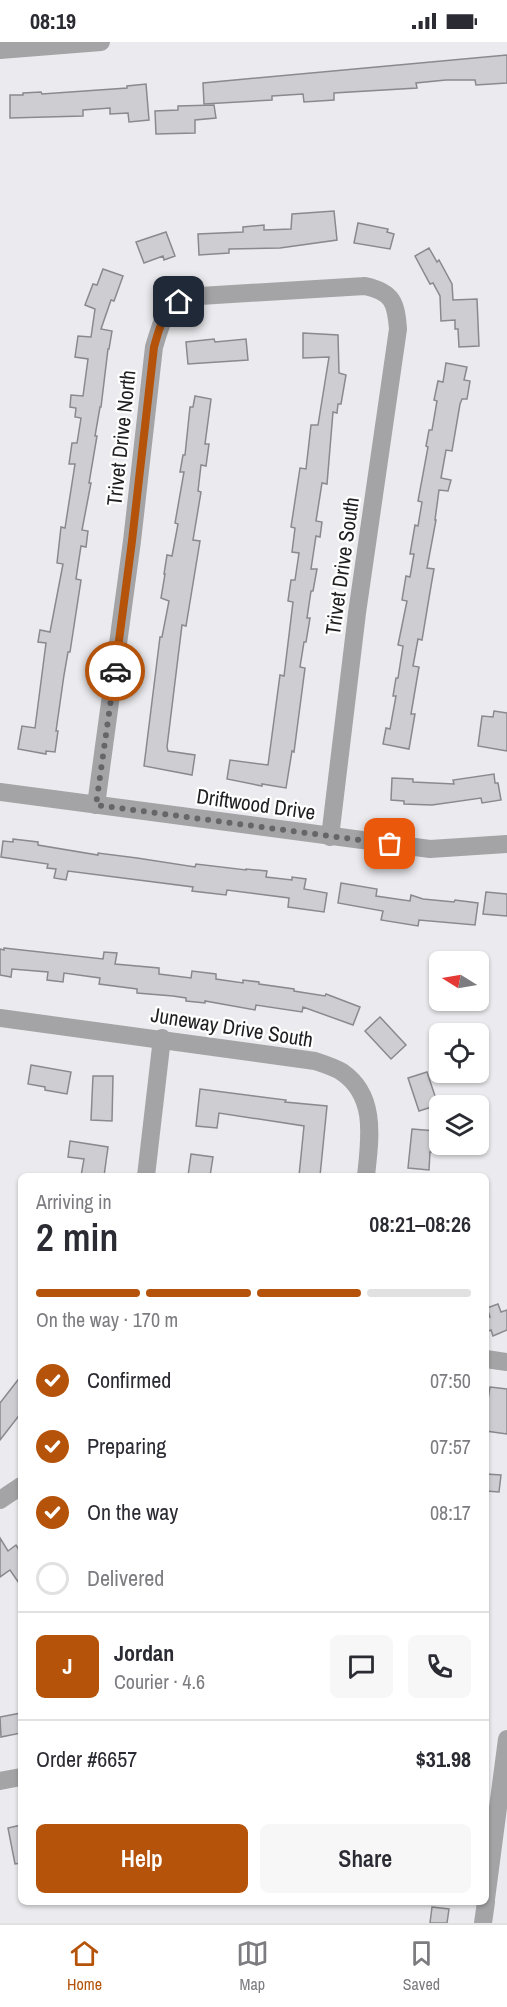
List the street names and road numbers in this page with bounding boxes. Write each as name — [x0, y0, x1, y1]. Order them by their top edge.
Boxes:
street label: Trivet Drive North — [99, 369, 143, 507]
street label: Trivet Drive South — [318, 495, 366, 637]
street label: Driftwood Drive — [195, 781, 317, 827]
street label: Juneway Drive South — [149, 1000, 315, 1054]

